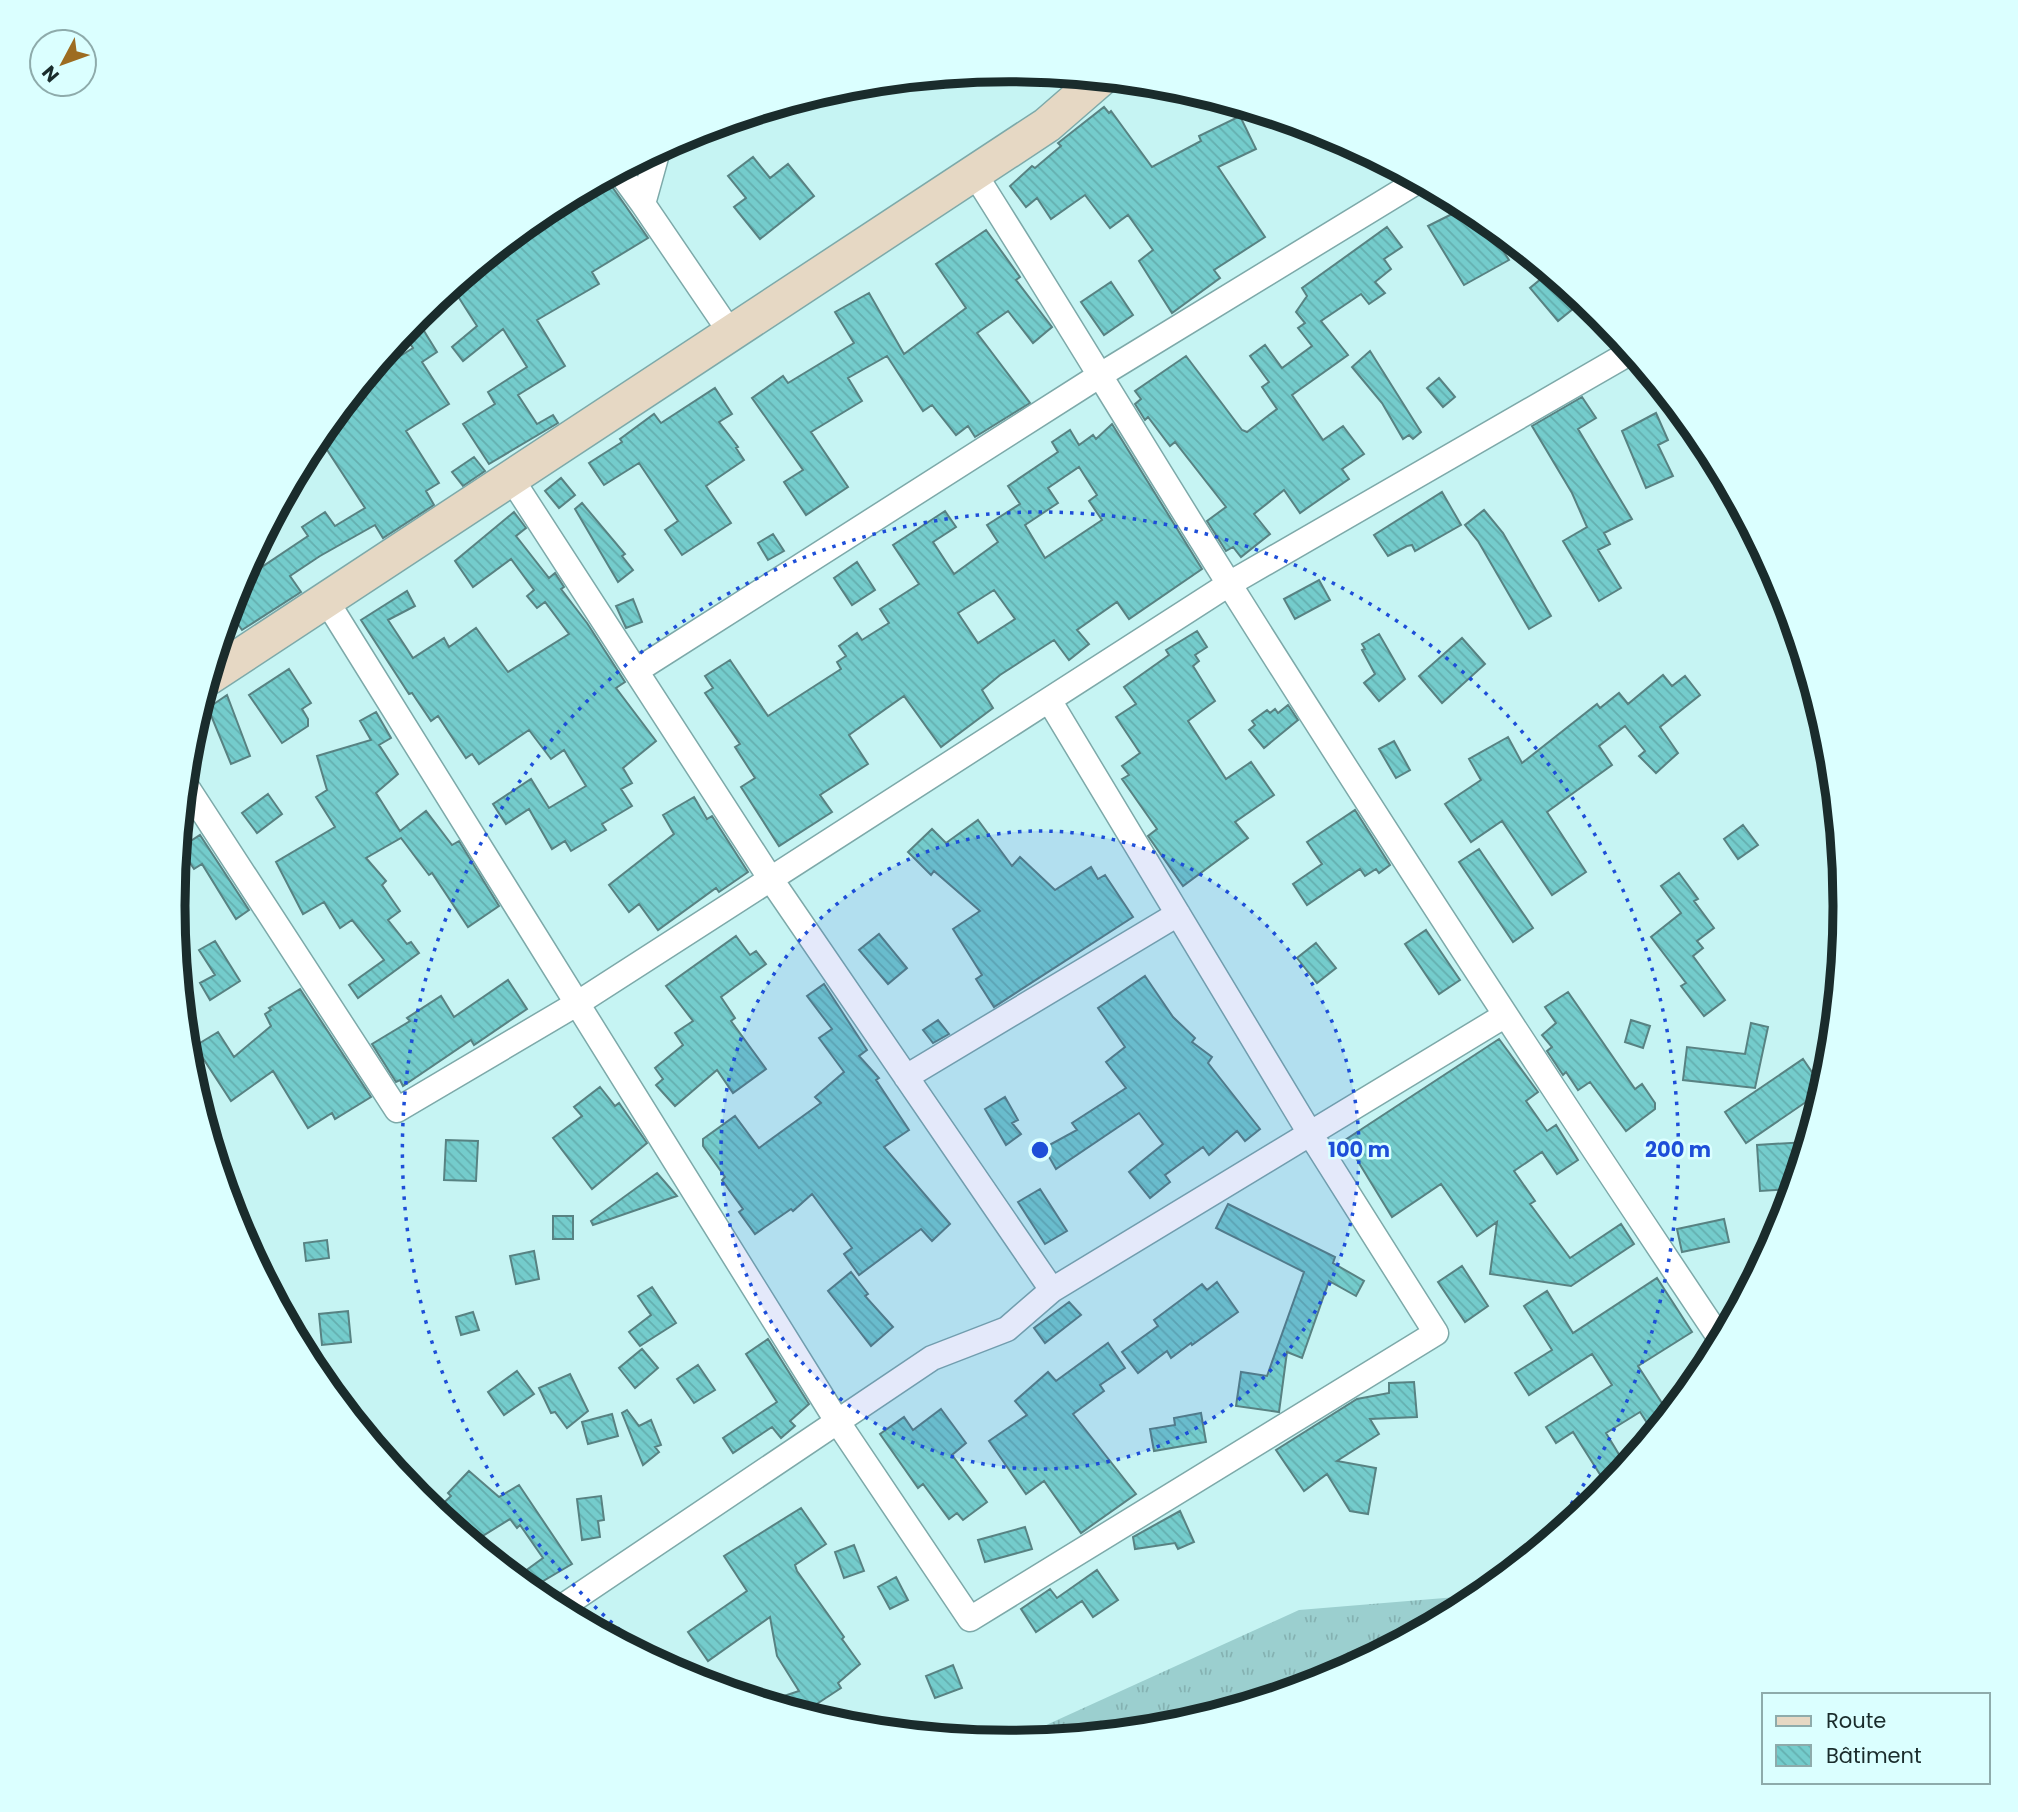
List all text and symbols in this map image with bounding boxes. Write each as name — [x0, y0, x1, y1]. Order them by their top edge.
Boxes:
north arrow — [28, 28, 98, 98]
text: N — [36, 60, 65, 88]
text: 100 m — [1328, 1135, 1390, 1164]
text: 200 m — [1645, 1135, 1711, 1164]
centre of rings — [1028, 1138, 1052, 1162]
legend — [1762, 1693, 1990, 1784]
text: Route — [1826, 1706, 1886, 1735]
text: Bâtiment — [1826, 1741, 1922, 1770]

